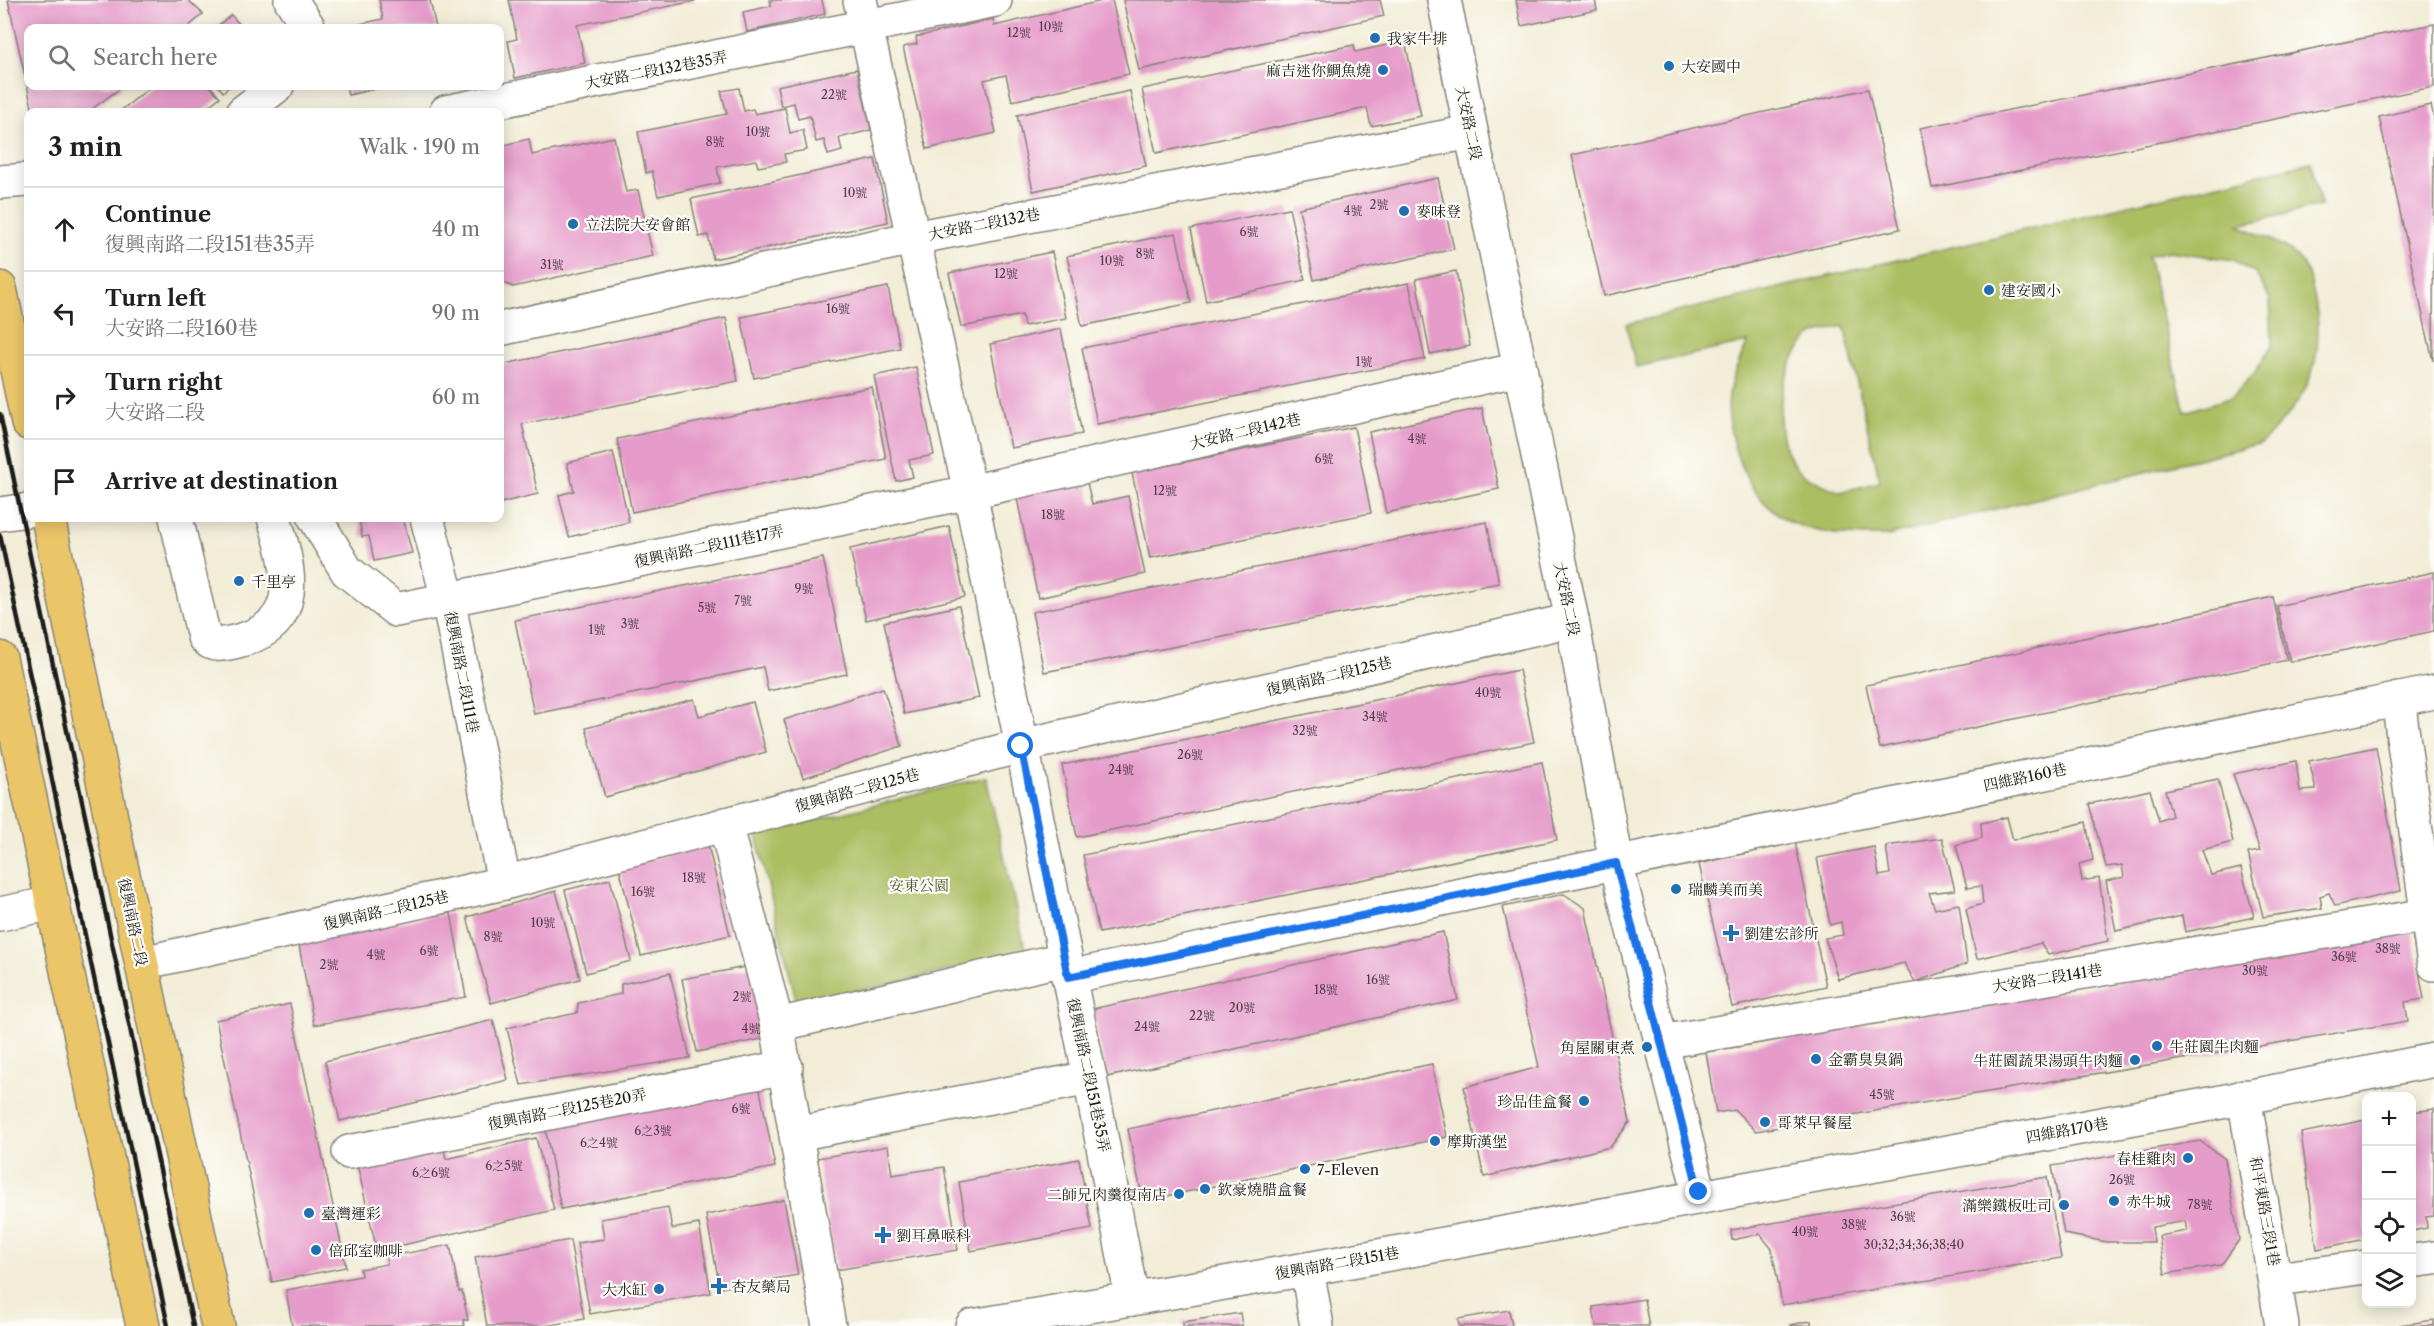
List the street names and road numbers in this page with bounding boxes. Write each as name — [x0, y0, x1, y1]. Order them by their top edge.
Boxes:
street label: 大安路二段132巷35弄 — [583, 47, 729, 93]
street label: 大安路二段 — [1452, 84, 1486, 162]
street label: 大安路二段132巷 — [927, 204, 1041, 244]
street label: 大安路二段142巷 — [1188, 409, 1302, 453]
street label: 復興南路二段111巷17弄 — [632, 521, 786, 571]
street label: 大安路二段 — [1550, 560, 1584, 638]
street label: 復興南路二段111巷 — [441, 609, 483, 735]
street label: 復興南路二段125巷 — [1264, 652, 1394, 700]
street label: 四維路160巷 — [1982, 759, 2068, 795]
street label: 復興南路二段125巷 — [793, 764, 921, 816]
street label: 復興南路二段 — [114, 876, 152, 968]
street label: 復興南路二段125巷 — [321, 886, 451, 934]
street label: 大安路二段141巷 — [1991, 960, 2103, 996]
street label: 復興南路二段151巷35弄 — [1063, 996, 1115, 1154]
street label: 復興南路二段125巷20弄 — [486, 1084, 648, 1134]
street label: 四維路170巷 — [2024, 1113, 2110, 1147]
street label: 和平東路三段1巷 — [2246, 1155, 2284, 1267]
street label: 復興南路二段151巷 — [1273, 1243, 1401, 1283]

